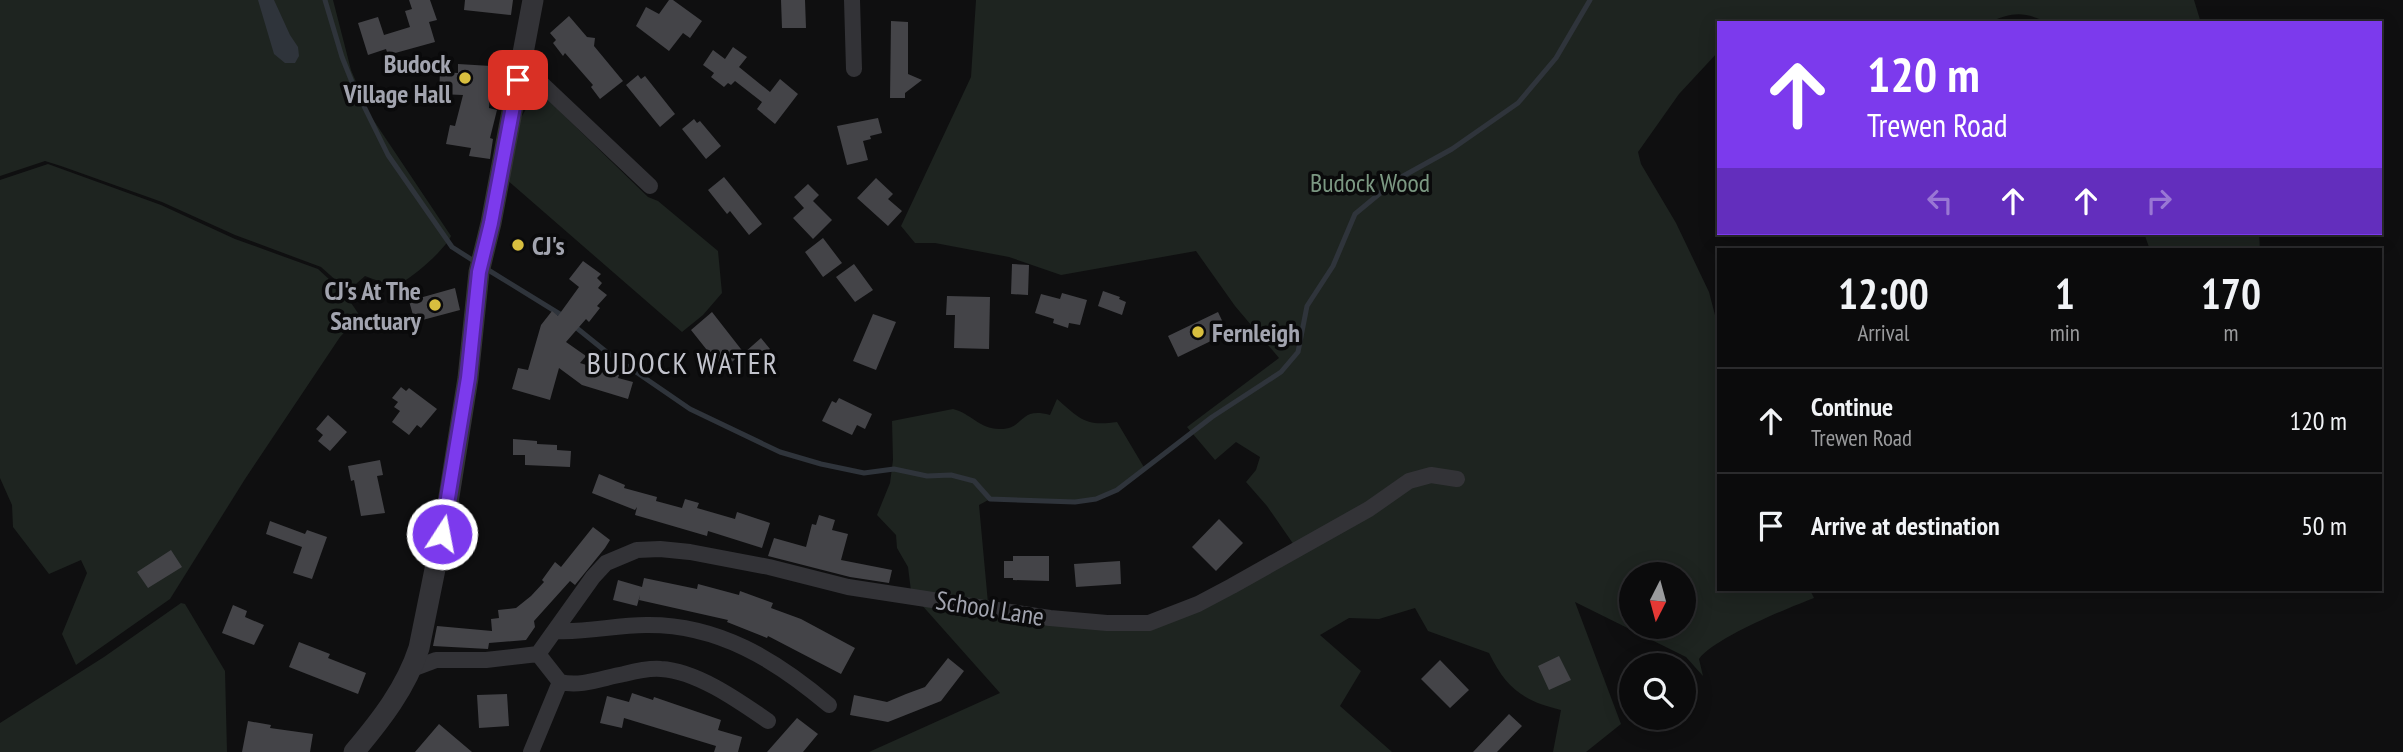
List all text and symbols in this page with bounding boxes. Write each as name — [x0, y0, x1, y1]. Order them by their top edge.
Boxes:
text: 120 m — [1867, 42, 1980, 106]
place label: Budock Village Hall — [342, 47, 452, 110]
icon: ahead — [1752, 49, 1843, 140]
pin — [488, 50, 548, 110]
icon: arrive — [499, 61, 537, 99]
marker: Budock Village Hall — [457, 70, 473, 86]
text: Trewen Road — [1867, 104, 2008, 146]
park label: Budock Wood — [1310, 166, 1430, 199]
icon: left — [1921, 182, 1959, 220]
icon: ahead — [1994, 182, 2032, 220]
icon: ahead — [2067, 182, 2105, 220]
icon: right — [2140, 182, 2178, 220]
place label: CJ's — [532, 229, 565, 262]
marker: CJ's — [510, 237, 526, 253]
text: 12:00 — [1838, 266, 1929, 321]
text: 1 — [2055, 266, 2075, 321]
text: 170 — [2201, 266, 2261, 321]
place label: CJ's At The Sanctuary — [324, 274, 422, 337]
marker: CJ's At The Sanctuary — [427, 297, 443, 313]
place label: Fernleigh — [1212, 316, 1300, 349]
text: Arrival — [1857, 318, 1909, 347]
text: min — [2050, 318, 2080, 347]
text: m — [2223, 318, 2238, 347]
marker: Fernleigh — [1190, 324, 1206, 340]
district label: BUDOCK WATER — [587, 343, 779, 382]
text: Continue — [1811, 390, 1893, 423]
icon: ahead — [1752, 402, 1790, 440]
text: 120 m — [2289, 404, 2347, 437]
text: Trewen Road — [1811, 423, 1912, 452]
position arrow — [405, 497, 479, 571]
icon: arrive — [1752, 507, 1790, 545]
text: Arrive at destination — [1811, 509, 2000, 542]
text: 50 m — [2301, 509, 2347, 542]
north arrow — [1619, 562, 1696, 639]
map controls — [1619, 562, 1696, 730]
street label: School Lane — [934, 583, 1046, 633]
button: search — [1619, 653, 1696, 730]

